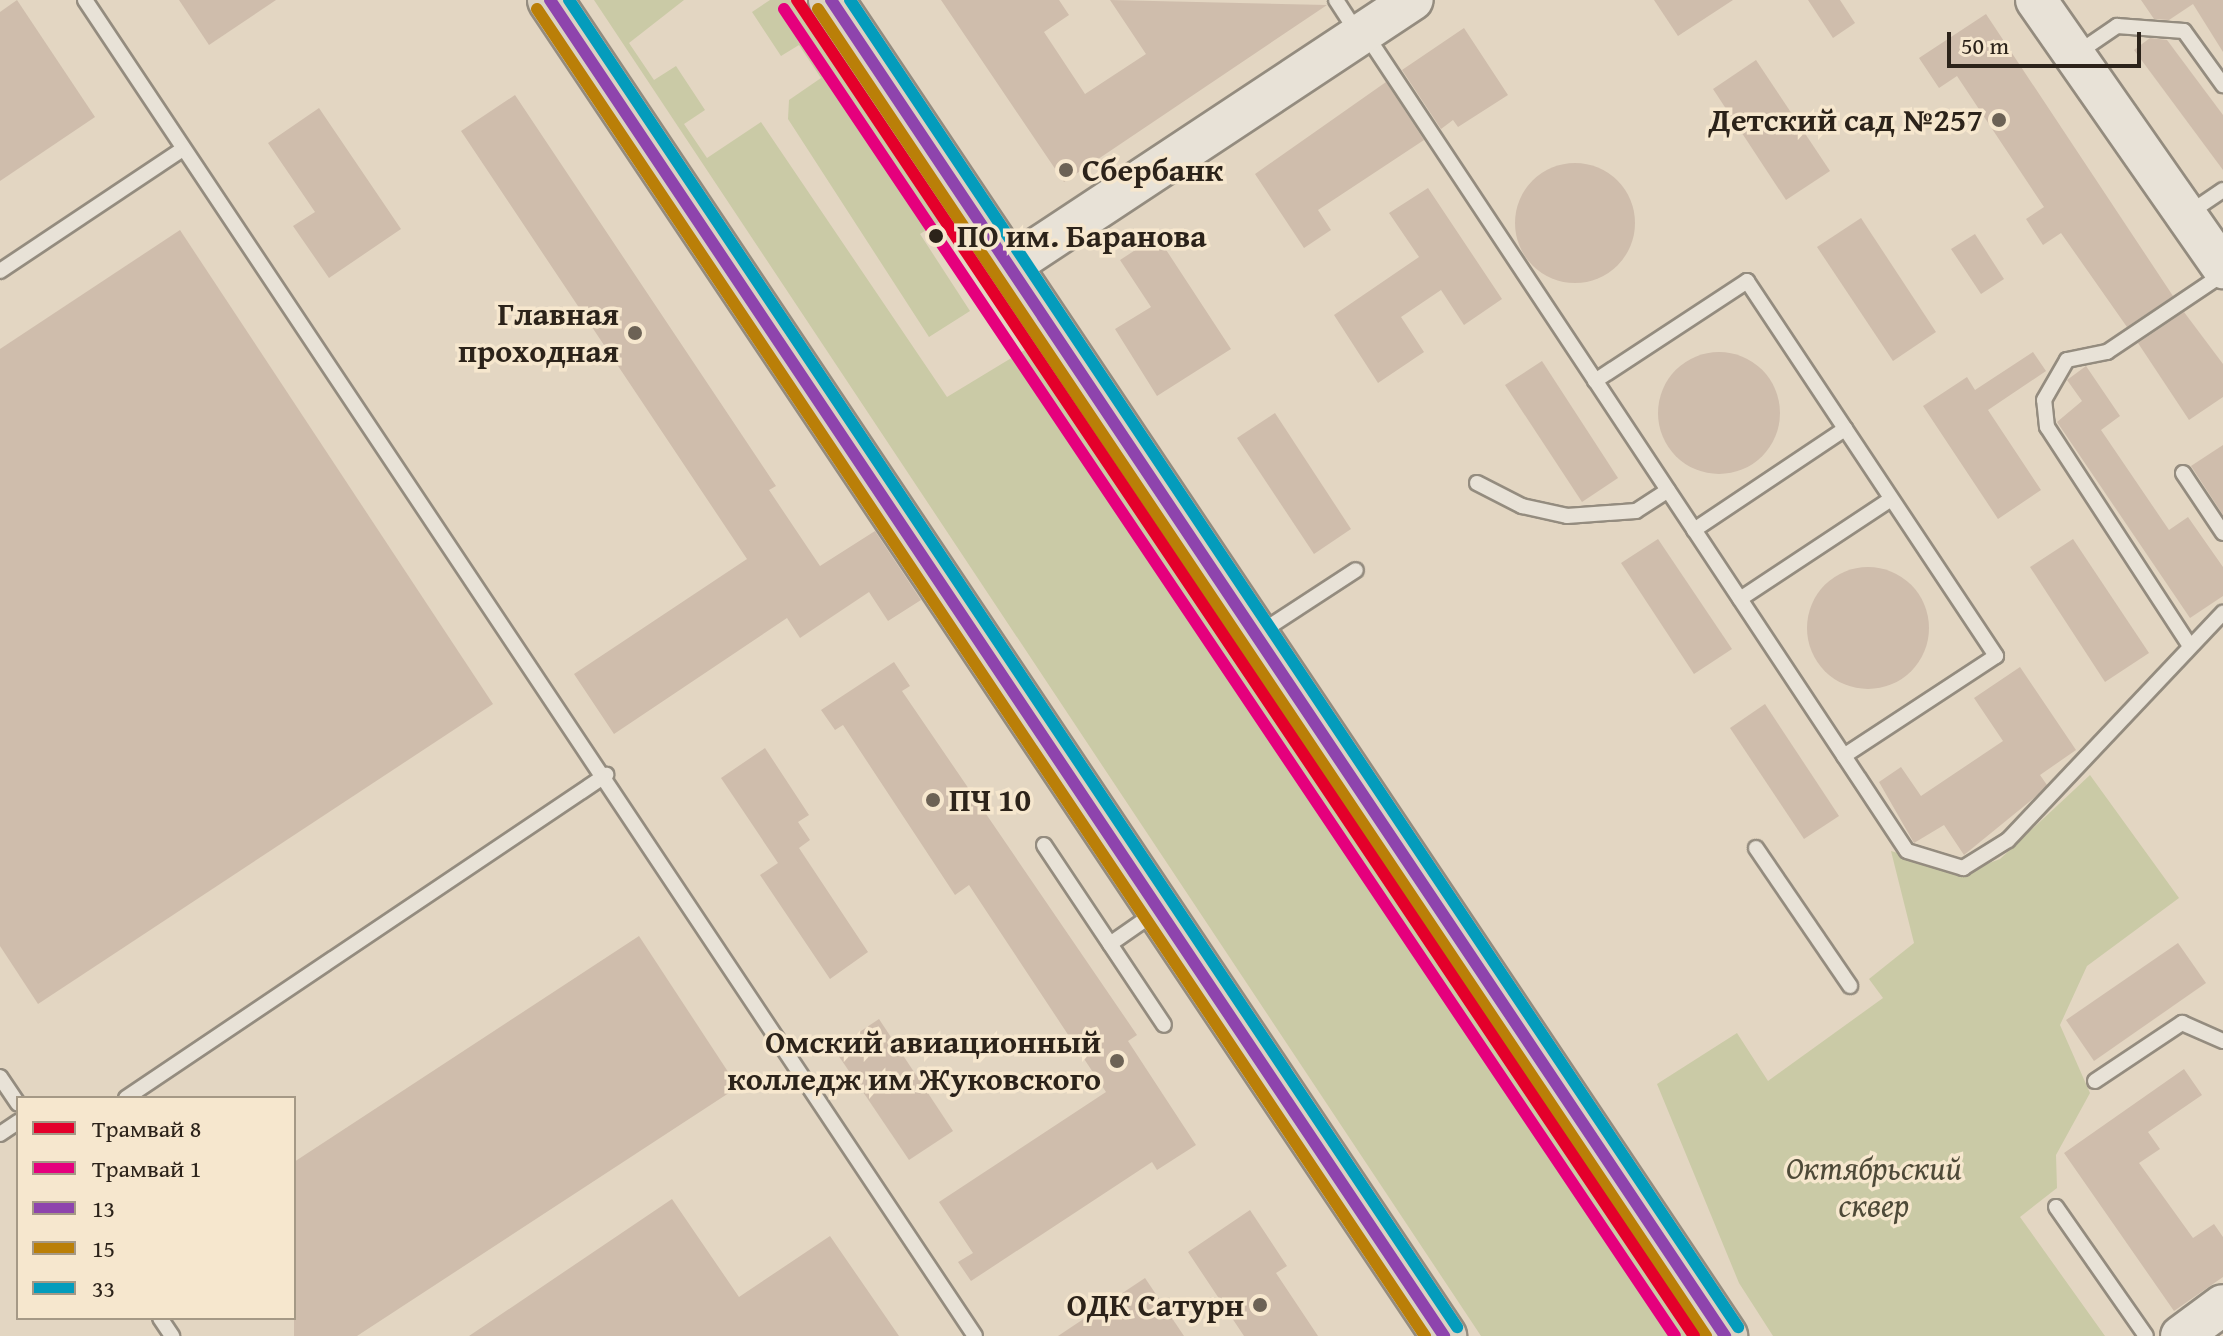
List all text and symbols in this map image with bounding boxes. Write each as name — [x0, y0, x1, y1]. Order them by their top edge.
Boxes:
scale bar — [1951, 16, 2145, 66]
text: 50 m — [1961, 28, 2009, 63]
place label: Детский сад №257 — [1709, 101, 1983, 139]
marker: Детский сад №257 — [1990, 111, 2008, 129]
place label: Сбербанк — [1082, 151, 1223, 189]
marker: Сбербанк — [1057, 161, 1075, 179]
place label: ПО им. Баранова — [957, 217, 1207, 255]
marker: ПО им. Баранова — [922, 222, 950, 250]
place label: Главная проходная — [458, 296, 619, 371]
marker: Главная проходная — [626, 324, 644, 342]
place label: ПЧ 10 — [949, 781, 1031, 819]
marker: ПЧ 10 — [924, 791, 942, 809]
place label: Омский авиационный колледж им Жуковского — [727, 1024, 1101, 1099]
marker: Омский авиационный колледж им Жуковского — [1108, 1052, 1126, 1070]
legend — [16, 1096, 296, 1320]
text: Трамвай 8 — [92, 1111, 201, 1146]
park label: Октябрьский сквер — [1786, 1150, 1962, 1225]
text: Трамвай 1 — [92, 1151, 201, 1186]
text: 13 — [92, 1191, 115, 1226]
text: 15 — [92, 1231, 115, 1266]
text: 33 — [92, 1271, 115, 1306]
place label: ОДК Сатурн — [1067, 1286, 1244, 1324]
marker: ОДК Сатурн — [1251, 1296, 1269, 1314]

